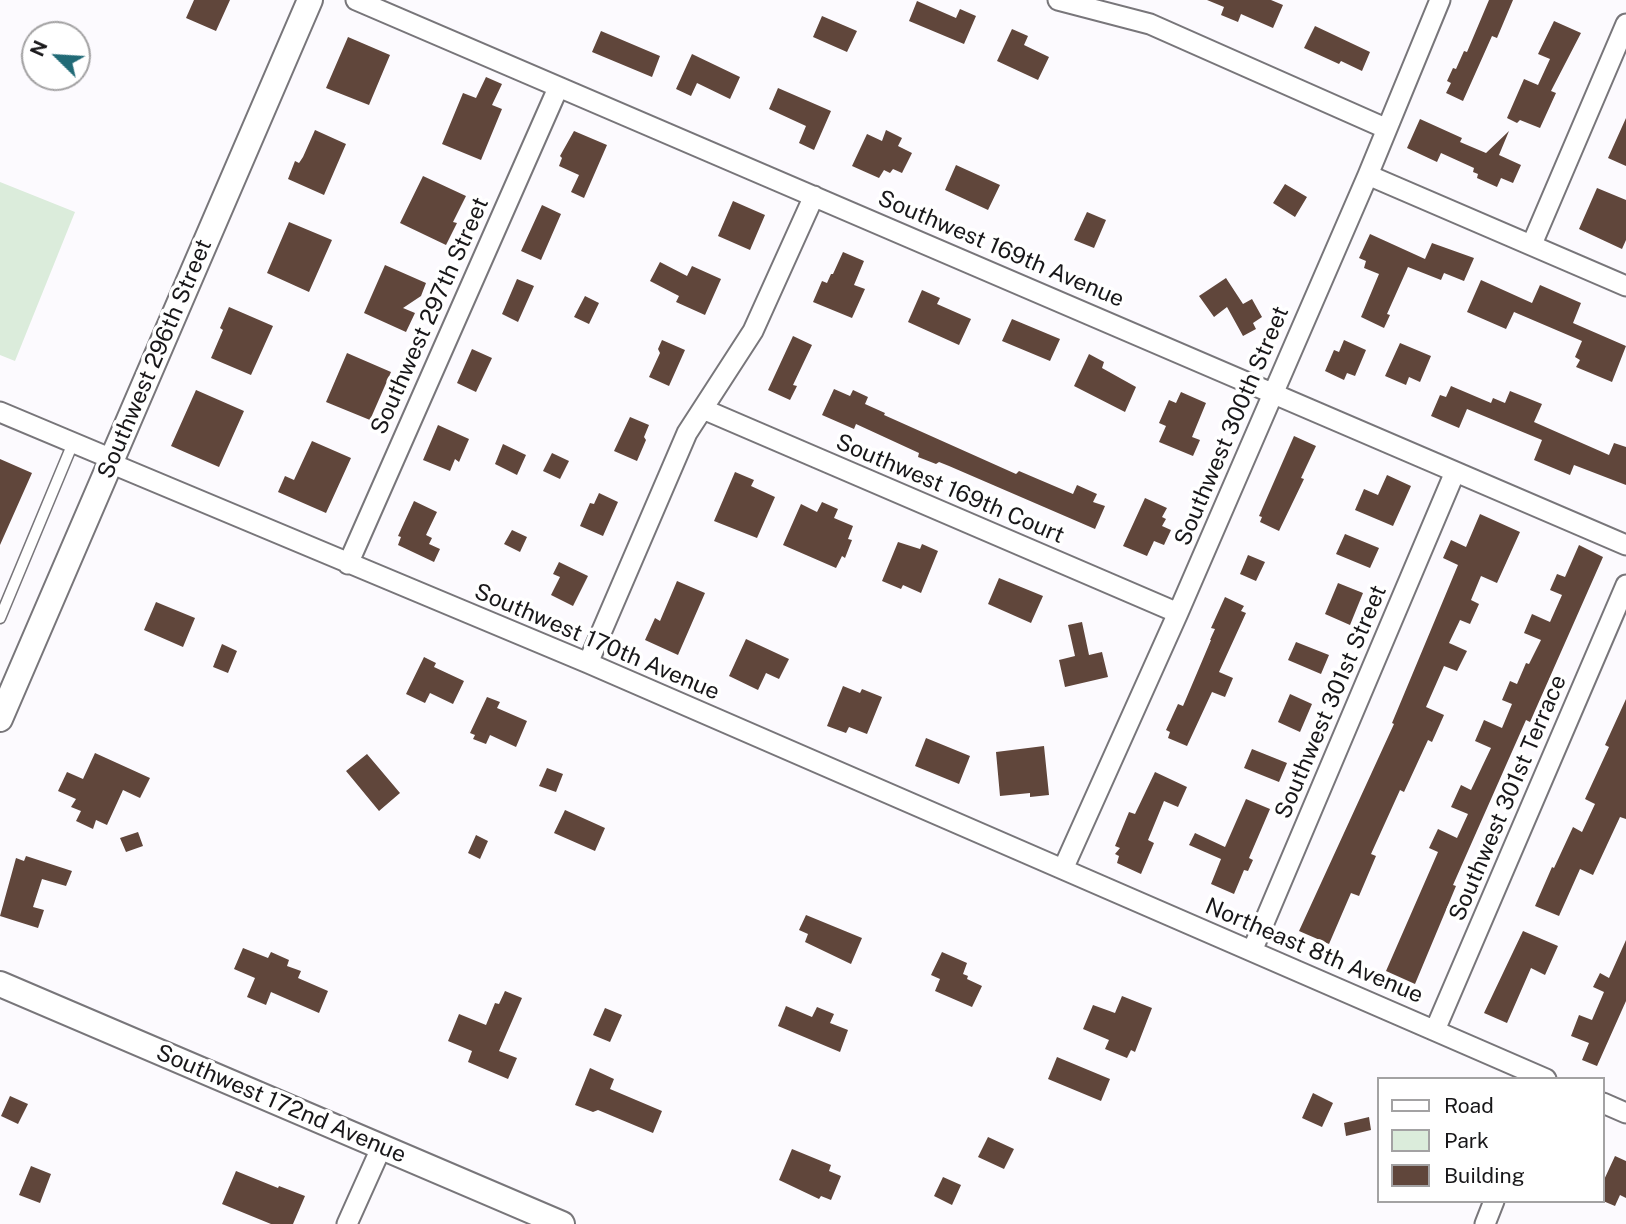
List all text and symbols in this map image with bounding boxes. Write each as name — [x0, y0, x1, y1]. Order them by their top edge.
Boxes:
north arrow — [21, 21, 91, 91]
text: N — [26, 37, 52, 60]
street label: Southwest 169th Avenue — [874, 185, 1128, 313]
street label: Southwest 297th Street — [365, 193, 495, 439]
street label: Southwest 296th Street — [92, 235, 218, 483]
street label: Southwest 300th Street — [1169, 302, 1295, 550]
street label: Southwest 169th Court — [832, 428, 1068, 550]
street label: Southwest 170th Avenue — [470, 578, 724, 706]
street label: Southwest 301st Street — [1269, 581, 1393, 823]
street label: Southwest 301st Terrace — [1444, 671, 1572, 925]
street label: Northeast 8th Avenue — [1201, 893, 1427, 1009]
street label: Southwest 172nd Avenue — [152, 1039, 410, 1169]
legend — [1378, 1077, 1605, 1203]
text: Road — [1444, 1093, 1494, 1118]
text: Park — [1444, 1128, 1489, 1153]
text: Building — [1444, 1163, 1525, 1188]

